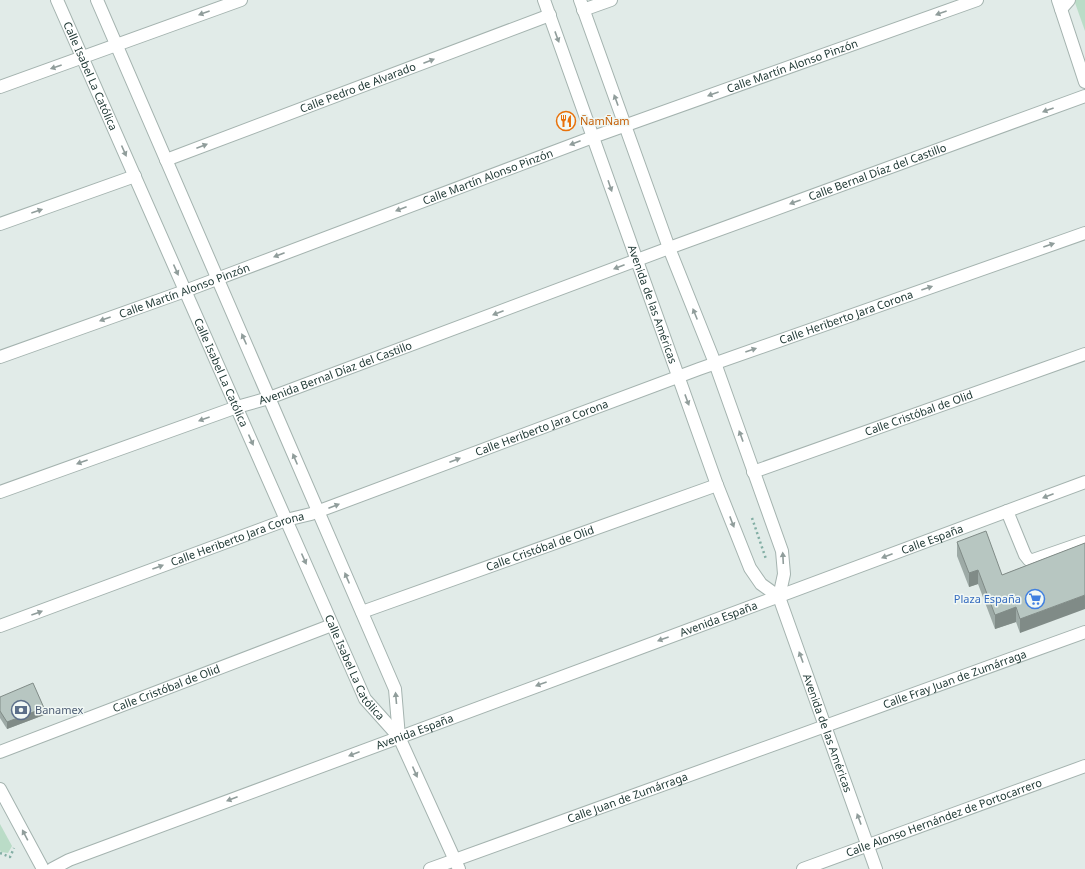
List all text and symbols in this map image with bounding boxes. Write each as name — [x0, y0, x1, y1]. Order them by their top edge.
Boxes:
one-way arrow — [934, 10, 946, 16]
one-way arrow — [198, 11, 210, 17]
street label: Calle Isabel La Católica — [60, 19, 121, 133]
one-way arrow — [555, 31, 561, 43]
street label: Calle Martín Alonso Pinzón — [724, 35, 860, 96]
one-way arrow — [423, 57, 435, 63]
street label: Calle Pedro de Alvarado — [298, 58, 418, 116]
one-way arrow — [49, 65, 61, 71]
one-way arrow — [706, 92, 718, 98]
one-way arrow — [612, 94, 618, 106]
one-way arrow — [1042, 107, 1054, 113]
restaurant icon: ÑamÑam — [555, 110, 577, 132]
place label: ÑamÑam — [580, 113, 630, 128]
street label: Calle Bernal Díaz del Castillo — [806, 139, 949, 203]
one-way arrow — [569, 141, 581, 147]
one-way arrow — [197, 143, 209, 149]
one-way arrow — [120, 145, 127, 157]
street label: Calle Martín Alonso Pinzón — [420, 145, 555, 208]
one-way arrow — [608, 180, 614, 192]
one-way arrow — [788, 199, 800, 205]
one-way arrow — [395, 206, 407, 212]
one-way arrow — [31, 207, 43, 213]
one-way arrow — [1044, 242, 1056, 248]
street label: Avenida de las Américas — [625, 243, 681, 365]
one-way arrow — [273, 252, 285, 258]
street label: Calle Martín Alonso Pinzón — [117, 259, 252, 321]
one-way arrow — [173, 264, 179, 275]
one-way arrow — [613, 264, 625, 270]
one-way arrow — [921, 285, 933, 291]
street label: Calle Heriberto Jara Corona — [777, 286, 915, 347]
one-way arrow — [692, 307, 698, 319]
one-way arrow — [491, 310, 503, 316]
street label: Calle Isabel La Católica — [191, 315, 252, 429]
one-way arrow — [99, 317, 111, 323]
one-way arrow — [240, 333, 246, 345]
street label: Avenida Bernal Díaz del Castillo — [257, 337, 414, 407]
one-way arrow — [746, 347, 758, 353]
street label: Calle Cristóbal de Olid — [863, 386, 975, 439]
one-way arrow — [685, 395, 691, 407]
street label: Calle Heriberto Jara Corona — [473, 396, 610, 459]
one-way arrow — [198, 416, 210, 422]
one-way arrow — [737, 429, 743, 441]
one-way arrow — [248, 434, 254, 446]
one-way arrow — [292, 452, 298, 464]
one-way arrow — [450, 456, 462, 462]
one-way arrow — [76, 460, 88, 466]
one-way arrow — [1042, 493, 1054, 499]
one-way arrow — [328, 502, 340, 508]
street label: Calle Heriberto Jara Corona — [168, 508, 306, 569]
one-way arrow — [730, 517, 736, 529]
street label: Calle España — [899, 520, 965, 557]
street label: Calle Cristóbal de Olid — [484, 522, 596, 574]
one-way arrow — [779, 552, 786, 564]
one-way arrow — [300, 553, 307, 565]
one-way arrow — [881, 554, 893, 560]
one-way arrow — [153, 564, 165, 570]
one-way arrow — [344, 572, 350, 583]
supermarket icon: Plaza España — [1024, 588, 1046, 610]
place label: Plaza España — [954, 591, 1021, 606]
street label: Avenida España — [677, 597, 759, 640]
one-way arrow — [31, 609, 43, 615]
street label: Calle Isabel La Católica — [322, 612, 388, 723]
one-way arrow — [657, 637, 669, 643]
street label: Calle Fray Juan de Zumárraga — [881, 646, 1028, 712]
one-way arrow — [797, 651, 803, 663]
street label: Calle Cristóbal de Olid — [110, 661, 222, 715]
street label: Avenida de las Américas — [800, 671, 856, 794]
one-way arrow — [535, 682, 547, 688]
one-way arrow — [392, 692, 399, 704]
bank icon: Banamex — [10, 699, 32, 721]
place label: Banamex — [35, 702, 84, 717]
street label: Avenida España — [373, 710, 455, 752]
one-way arrow — [347, 751, 359, 757]
one-way arrow — [412, 767, 418, 778]
street label: Calle Juan de Zumárraga — [565, 768, 690, 826]
street label: Calle Alonso Hernández de Portocarrero — [844, 774, 1044, 860]
one-way arrow — [226, 797, 238, 803]
one-way arrow — [855, 813, 861, 825]
one-way arrow — [21, 829, 28, 841]

